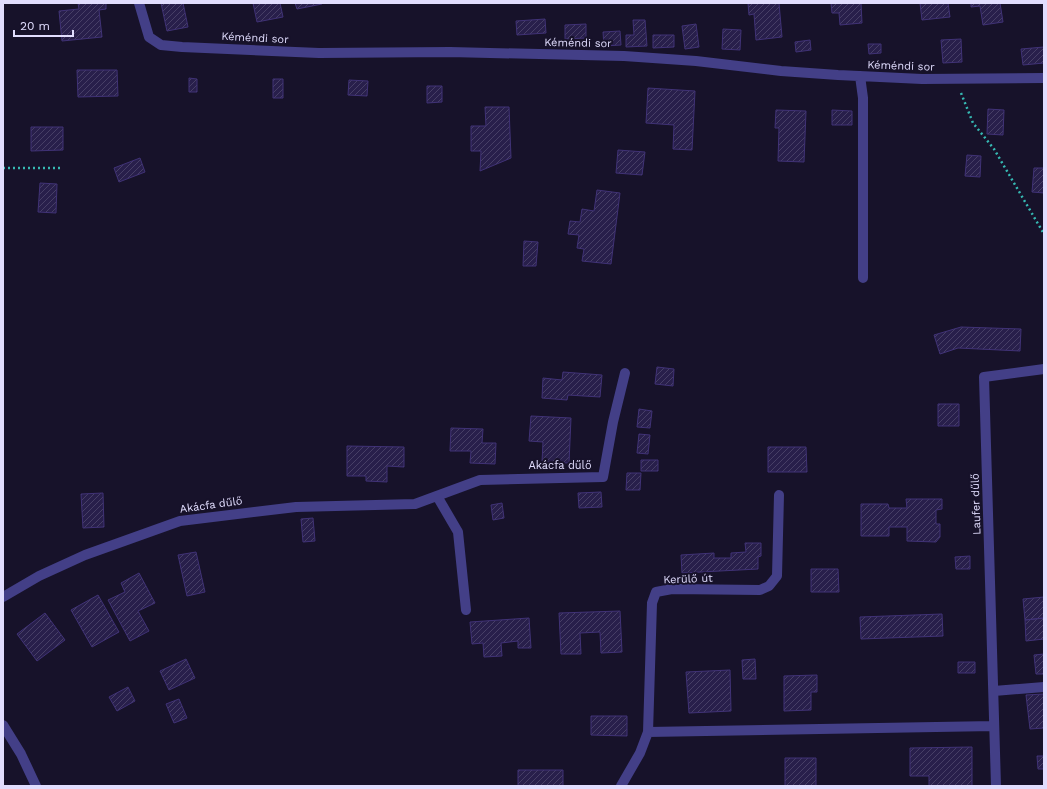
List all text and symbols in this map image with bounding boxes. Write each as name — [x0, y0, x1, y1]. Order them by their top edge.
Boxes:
scale bar — [14, 12, 73, 38]
text: 20 m — [20, 19, 50, 33]
street label: Kéméndi sor — [221, 30, 289, 46]
street label: Kéméndi sor — [544, 36, 612, 50]
street label: Kéméndi sor — [867, 58, 935, 74]
street label: Akácfa dűlő — [528, 459, 592, 472]
street label: Laufer dűlő — [968, 473, 984, 535]
street label: Akácfa dűlő — [179, 494, 243, 516]
street label: Kerülő út — [663, 572, 713, 586]

